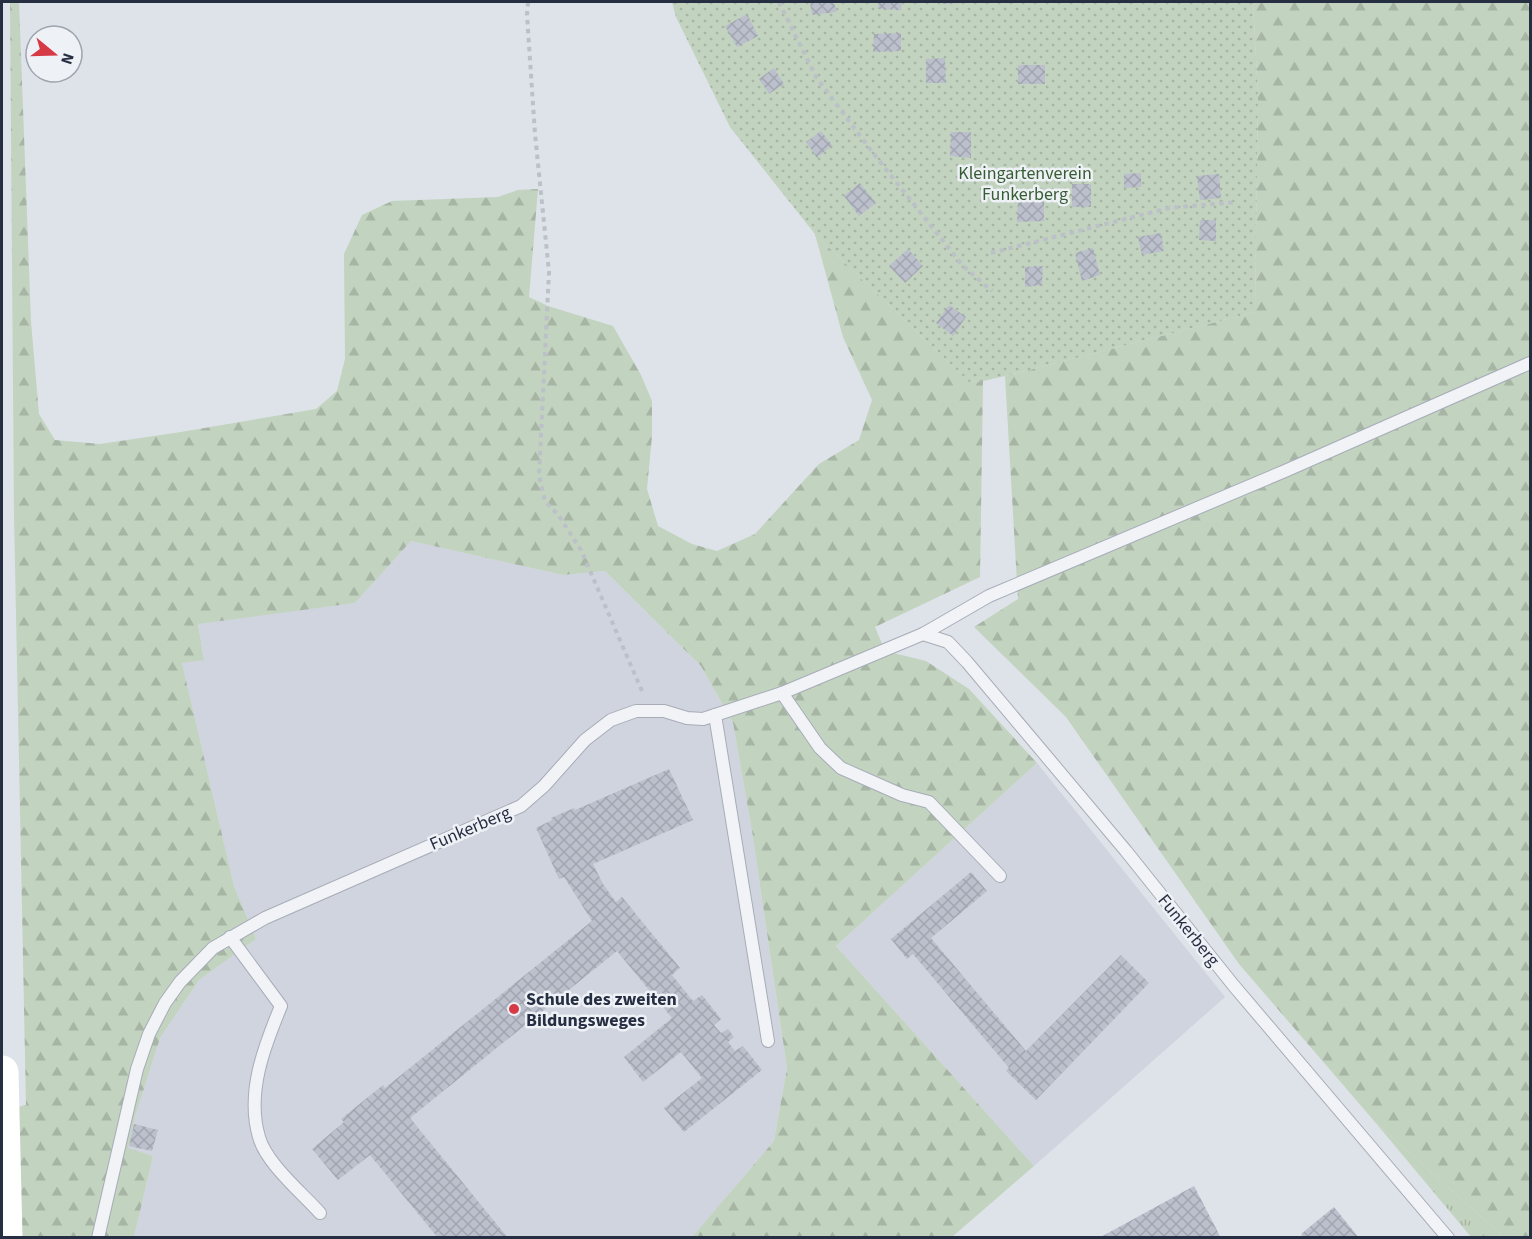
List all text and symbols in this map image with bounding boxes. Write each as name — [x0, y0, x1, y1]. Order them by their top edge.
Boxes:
north arrow — [24, 24, 84, 84]
text: N — [55, 50, 79, 67]
park label: Kleingartenverein Funkerberg — [958, 161, 1092, 207]
street label: Funkerberg — [426, 800, 515, 857]
street label: Funkerberg — [1152, 889, 1225, 972]
place label: Schule des zweiten Bildungsweges — [526, 987, 677, 1033]
marker: Schule des zweiten Bildungsweges — [507, 1002, 521, 1016]

